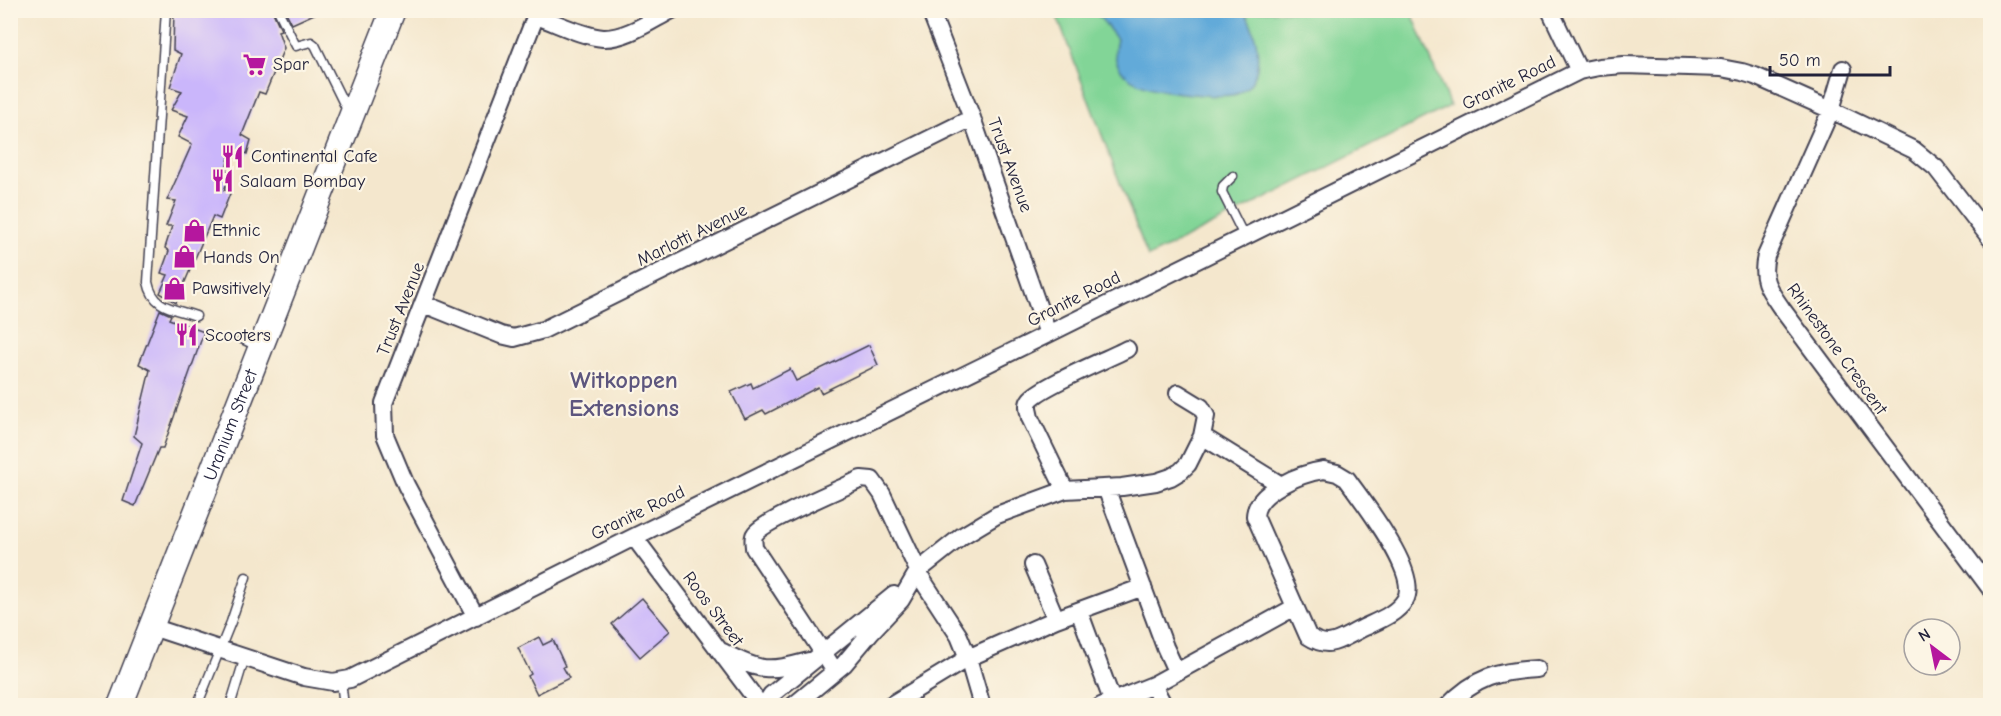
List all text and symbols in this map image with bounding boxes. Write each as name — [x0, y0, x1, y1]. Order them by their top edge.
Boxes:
scale bar — [1770, 39, 1890, 77]
text: 50 m — [1779, 50, 1821, 71]
supermarket icon: Spar — [242, 51, 268, 77]
street label: Granite Road — [1459, 51, 1559, 115]
place label: Spar — [273, 54, 310, 75]
street label: Trust Avenue — [983, 115, 1037, 215]
restaurant icon: Continental Cafe — [220, 143, 246, 169]
place label: Continental Cafe — [251, 146, 378, 167]
restaurant icon: Salaam Bombay — [209, 168, 235, 194]
place label: Salaam Bombay — [240, 171, 366, 192]
street label: Marlotti Avenue — [633, 199, 751, 271]
shop icon: Ethnic — [181, 217, 207, 243]
place label: Ethnic — [212, 220, 261, 241]
shop icon: Hands On — [172, 244, 198, 270]
place label: Hands On — [203, 247, 280, 268]
street label: Trust Avenue — [373, 259, 429, 359]
street label: Granite Road — [1024, 267, 1124, 331]
shop icon: Pawsitively — [161, 275, 187, 301]
place label: Pawsitively — [192, 278, 271, 299]
street label: Rhinestone Crescent — [1782, 279, 1892, 419]
restaurant icon: Scooters — [174, 322, 200, 348]
place label: Scooters — [205, 325, 271, 346]
street label: Uranium Street — [199, 365, 262, 484]
district label: Witkoppen Extensions — [569, 366, 679, 422]
street label: Granite Road — [588, 481, 688, 545]
street label: Roos Street — [678, 568, 748, 651]
north arrow — [1902, 617, 1962, 677]
text: N — [1915, 625, 1934, 646]

